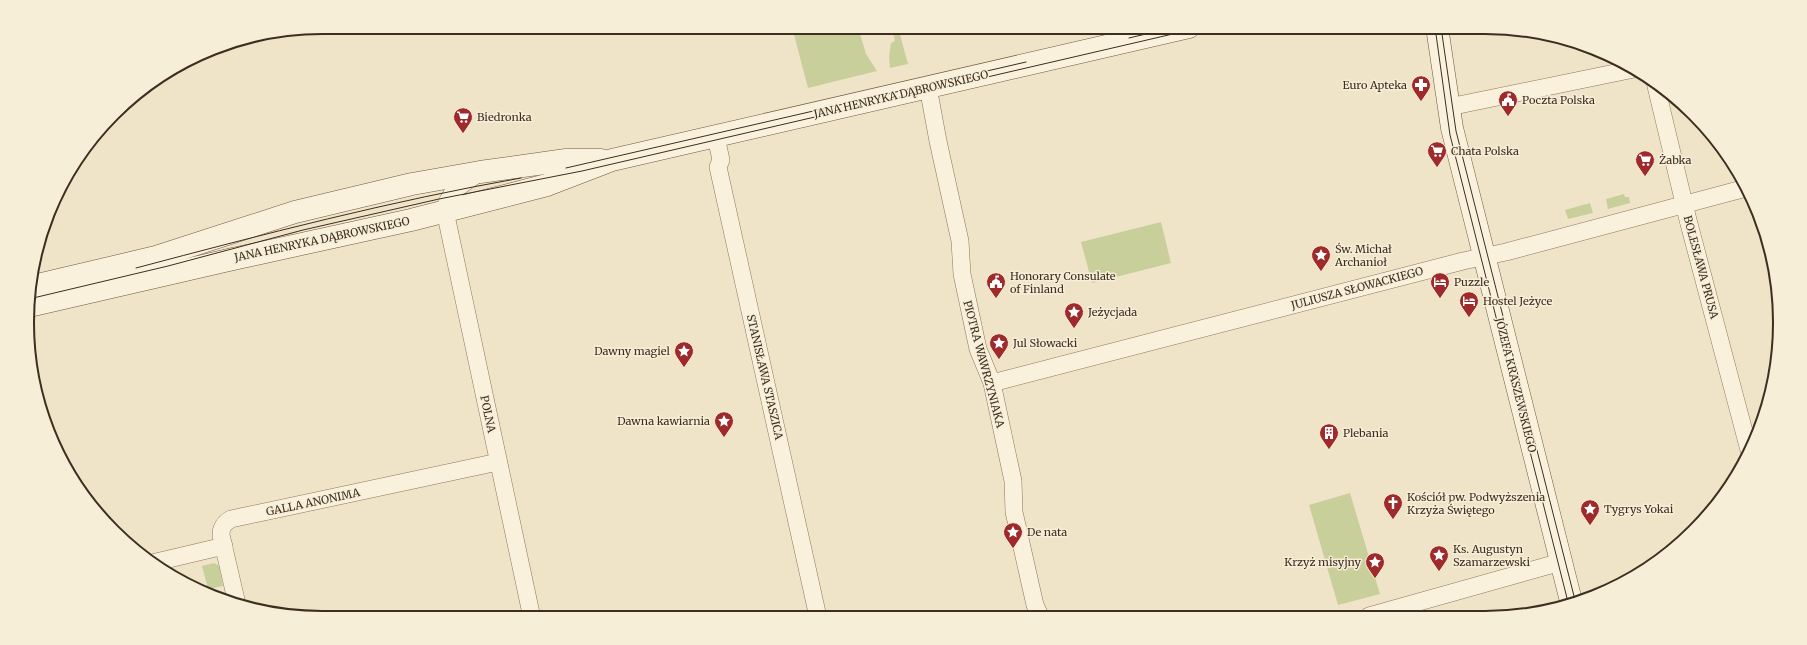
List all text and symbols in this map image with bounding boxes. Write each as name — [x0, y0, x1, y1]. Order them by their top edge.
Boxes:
street label: JANA HENRYKA DĄBROWSKIEGO — [811, 67, 990, 121]
pharmacy icon: Euro Apteka — [1410, 74, 1432, 102]
place label: Euro Apteka — [1343, 78, 1407, 92]
public building icon: Poczta Polska — [1497, 89, 1519, 117]
place label: Poczta Polska — [1522, 93, 1595, 107]
supermarket icon: Biedronka — [452, 106, 474, 134]
place label: Biedronka — [477, 110, 532, 124]
supermarket icon: Chata Polska — [1426, 140, 1448, 168]
place label: Chata Polska — [1451, 144, 1519, 158]
supermarket icon: Żabka — [1634, 149, 1656, 177]
place label: Żabka — [1659, 153, 1692, 167]
street label: JANA HENRYKA DĄBROWSKIEGO — [232, 214, 411, 265]
street label: BOLESŁAWA PRUSA — [1680, 214, 1722, 320]
place label: Św. Michał Archanioł — [1334, 242, 1392, 269]
place icon: Św. Michał Archanioł — [1310, 244, 1332, 272]
street label: JULIUSZA SŁOWACKIEGO — [1288, 264, 1425, 313]
place label: Honorary Consulate of Finland — [1010, 269, 1116, 296]
public building icon: Honorary Consulate of Finland — [985, 271, 1007, 299]
hotel icon: Puzzle — [1429, 271, 1451, 299]
place label: Puzzle — [1454, 275, 1489, 289]
hotel icon: Hostel Jeżyce — [1458, 290, 1480, 318]
place label: Hostel Jeżyce — [1483, 294, 1553, 308]
street label: PIOTRA WAWRZYNIAKA — [960, 299, 1008, 429]
place icon: Jeżycjada — [1063, 301, 1085, 329]
place label: Jeżycjada — [1087, 305, 1137, 319]
street label: STANISŁAWA STASZICA — [744, 313, 786, 441]
street label: JÓZEFA KRASZEWSKIEGO — [1492, 315, 1540, 454]
place icon: Jul Słowacki — [988, 332, 1010, 360]
place label: Jul Słowacki — [1012, 336, 1078, 350]
place icon: Dawny magiel — [673, 340, 695, 368]
place label: Dawny magiel — [594, 344, 671, 358]
street label: POLNA — [477, 394, 499, 434]
place icon: Dawna kawiarnia — [713, 410, 735, 438]
place label: Dawna kawiarnia — [617, 414, 710, 428]
building icon: Plebania — [1318, 422, 1340, 450]
place label: Plebania — [1343, 426, 1388, 440]
street label: GALLA ANONIMA — [265, 485, 361, 519]
place label: Kościół pw. Podwyższenia Krzyża Świętego — [1407, 490, 1545, 517]
church icon: Kościół pw. Podwyższenia Krzyża Świętego — [1382, 492, 1404, 520]
place icon: Tygrys Yokai — [1579, 498, 1601, 526]
place label: Tygrys Yokai — [1604, 502, 1674, 516]
place icon: De nata — [1002, 521, 1024, 549]
place label: De nata — [1027, 525, 1067, 539]
place label: Ks. Augustyn Szamarzewski — [1453, 542, 1531, 569]
place icon: Ks. Augustyn Szamarzewski — [1428, 544, 1450, 572]
place icon: Krzyż misyjny — [1364, 551, 1386, 579]
place label: Krzyż misyjny — [1284, 555, 1362, 569]

